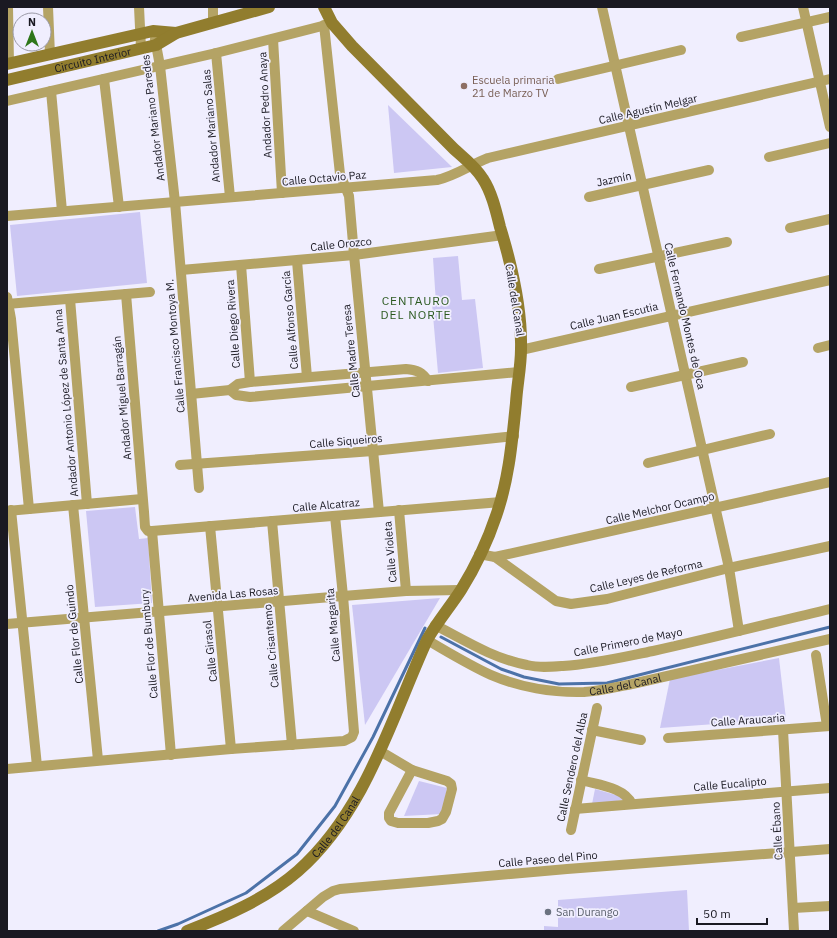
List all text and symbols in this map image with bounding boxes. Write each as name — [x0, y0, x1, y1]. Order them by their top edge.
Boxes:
north arrow — [12, 12, 52, 52]
text: N — [28, 15, 36, 29]
street label: Circuito Interior — [53, 44, 132, 76]
street label: Andador Pedro Anaya — [255, 51, 275, 159]
street label: Andador Mariano Paredes — [138, 54, 168, 182]
street label: Andador Mariano Salas — [199, 69, 223, 183]
place label: Escuela primaria 21 de Marzo TV — [472, 73, 554, 100]
marker: Escuela primaria 21 de Marzo TV — [459, 81, 469, 91]
street label: Calle Agustín Melgar — [597, 91, 699, 127]
street label: Calle Octavio Paz — [281, 167, 367, 189]
street label: Jazmín — [595, 168, 633, 190]
street label: Calle Orozco — [310, 234, 372, 254]
street label: Calle Fernando Montes de Oca — [661, 241, 709, 391]
street label: Calle del Canal — [502, 263, 528, 337]
street label: Calle Alfonso García — [279, 270, 301, 370]
street label: Calle Francisco Montoya M. — [162, 279, 188, 413]
street label: Calle Diego Rivera — [223, 279, 243, 369]
district label: CENTAURO DEL NORTE — [380, 293, 452, 322]
street label: Calle Juan Escutia — [569, 299, 659, 333]
street label: Calle Madre Teresa — [339, 303, 363, 398]
street label: Andador Antonio López de Santa Anna — [51, 308, 81, 498]
street label: Andador Miguel Barragán — [110, 335, 134, 461]
street label: Calle Siqueiros — [309, 431, 383, 451]
street label: Calle Melchor Ocampo — [604, 489, 716, 527]
street label: Calle Alcatraz — [292, 495, 360, 515]
street label: Calle Violeta — [380, 521, 400, 583]
street label: Calle Leyes de Reforma — [588, 556, 704, 596]
street label: Avenida Las Rosas — [187, 583, 279, 605]
street label: Calle Flor de Guindo — [62, 584, 86, 684]
street label: Calle Margarita — [323, 587, 343, 662]
street label: Calle Flor de Bumbury — [137, 588, 161, 699]
street label: Calle Crisantemo — [260, 604, 282, 688]
street label: Calle Girasol — [200, 619, 220, 683]
street label: Calle Primero de Mayo — [572, 625, 684, 659]
street label: Calle del Canal — [588, 671, 663, 699]
street label: Calle Araucaria — [710, 710, 786, 730]
street label: Calle Sendero del Alba — [554, 711, 590, 823]
street label: Calle Eucalipto — [693, 774, 767, 794]
street label: Calle del Canal — [308, 794, 363, 861]
street label: Calle Ébano — [768, 802, 786, 860]
street label: Calle Paseo del Pino — [498, 848, 598, 870]
scale bar — [697, 900, 767, 926]
place label: San Durango — [556, 905, 619, 919]
text: 50 m — [703, 906, 731, 921]
marker: San Durango — [543, 907, 553, 917]

